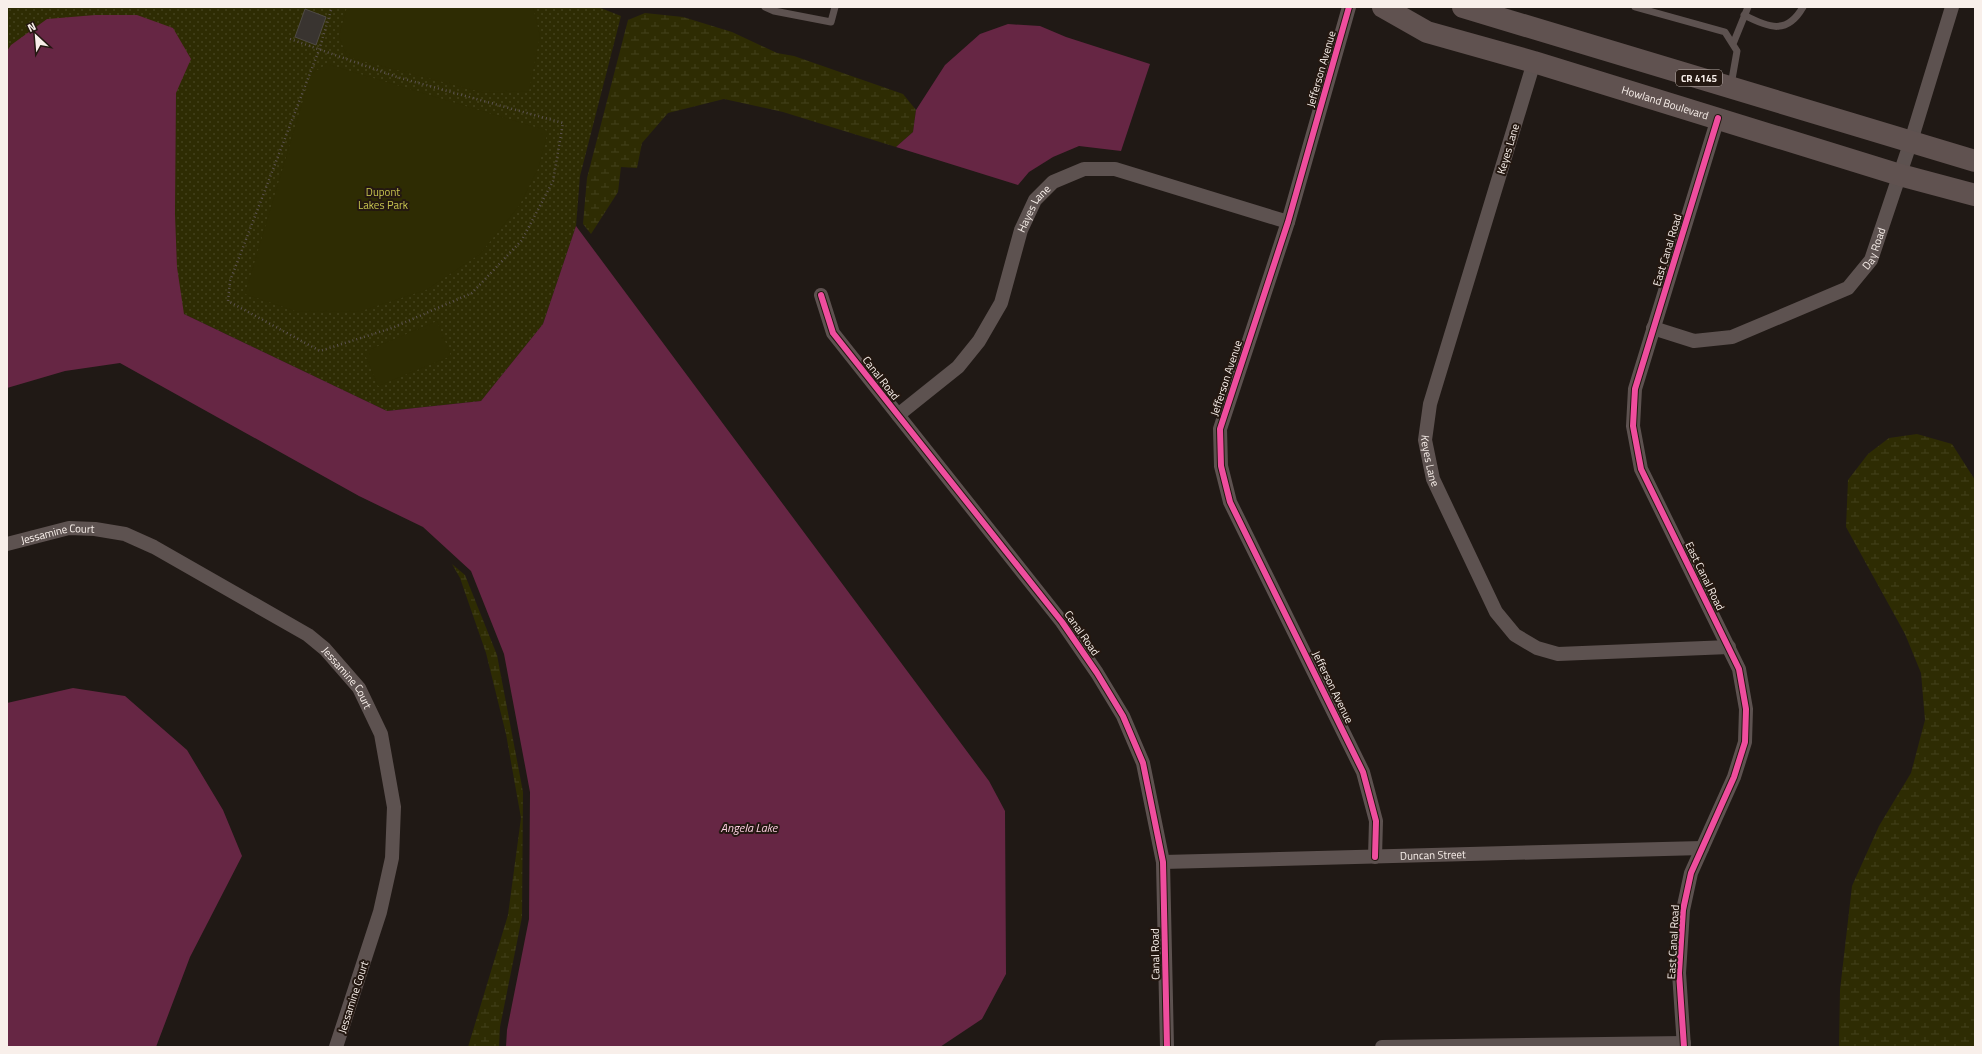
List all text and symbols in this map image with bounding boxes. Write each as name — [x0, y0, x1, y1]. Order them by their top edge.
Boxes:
north arrow — [16, 16, 56, 56]
text: N — [25, 18, 39, 36]
street label: Jefferson Avenue — [1302, 28, 1340, 109]
road number: CR 4145 — [1676, 70, 1722, 86]
street label: Howland Boulevard — [1620, 82, 1711, 124]
street label: Keyes Lane — [1493, 121, 1523, 176]
street label: Hayes Lane — [1013, 181, 1054, 235]
park label: Dupont Lakes Park — [358, 184, 409, 213]
street label: East Canal Road — [1648, 212, 1686, 288]
street label: Day Road — [1858, 225, 1889, 273]
street label: Jefferson Avenue — [1206, 338, 1246, 418]
street label: Canal Road — [859, 353, 903, 403]
street label: Keyes Lane — [1417, 434, 1444, 490]
street label: Jessamine Court — [19, 520, 95, 548]
street label: East Canal Road — [1681, 539, 1729, 613]
street label: Canal Road — [1061, 607, 1103, 659]
street label: Jessamine Court — [318, 643, 376, 712]
street label: Jefferson Avenue — [1309, 648, 1358, 726]
water label: Angela Lake — [721, 818, 779, 837]
street label: Duncan Street — [1400, 846, 1466, 864]
street label: East Canal Road — [1663, 904, 1683, 980]
street label: Canal Road — [1147, 928, 1163, 980]
street label: Jessamine Court — [334, 959, 372, 1035]

